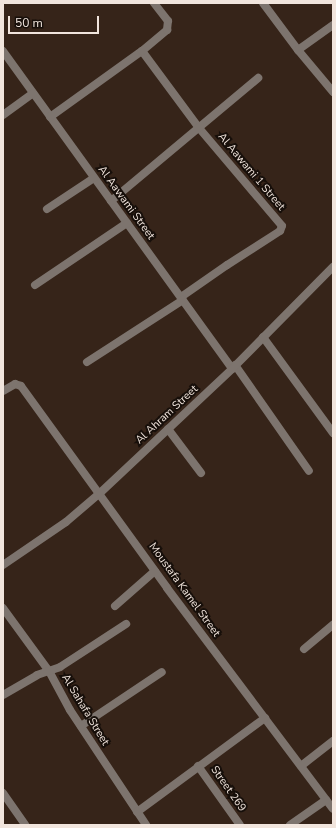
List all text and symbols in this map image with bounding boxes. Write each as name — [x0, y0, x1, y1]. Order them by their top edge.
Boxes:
scale bar — [10, 8, 101, 34]
text: 50 m — [15, 15, 43, 31]
street label: Al Aawami 1 Street — [215, 131, 287, 213]
street label: Al Aawami Street — [95, 164, 157, 242]
street label: Al Ahram Street — [133, 383, 201, 447]
street label: Moustafa Kamel Street — [145, 540, 223, 640]
street label: Al Sahafa Street — [58, 672, 112, 748]
street label: Street 269 — [207, 764, 249, 814]

